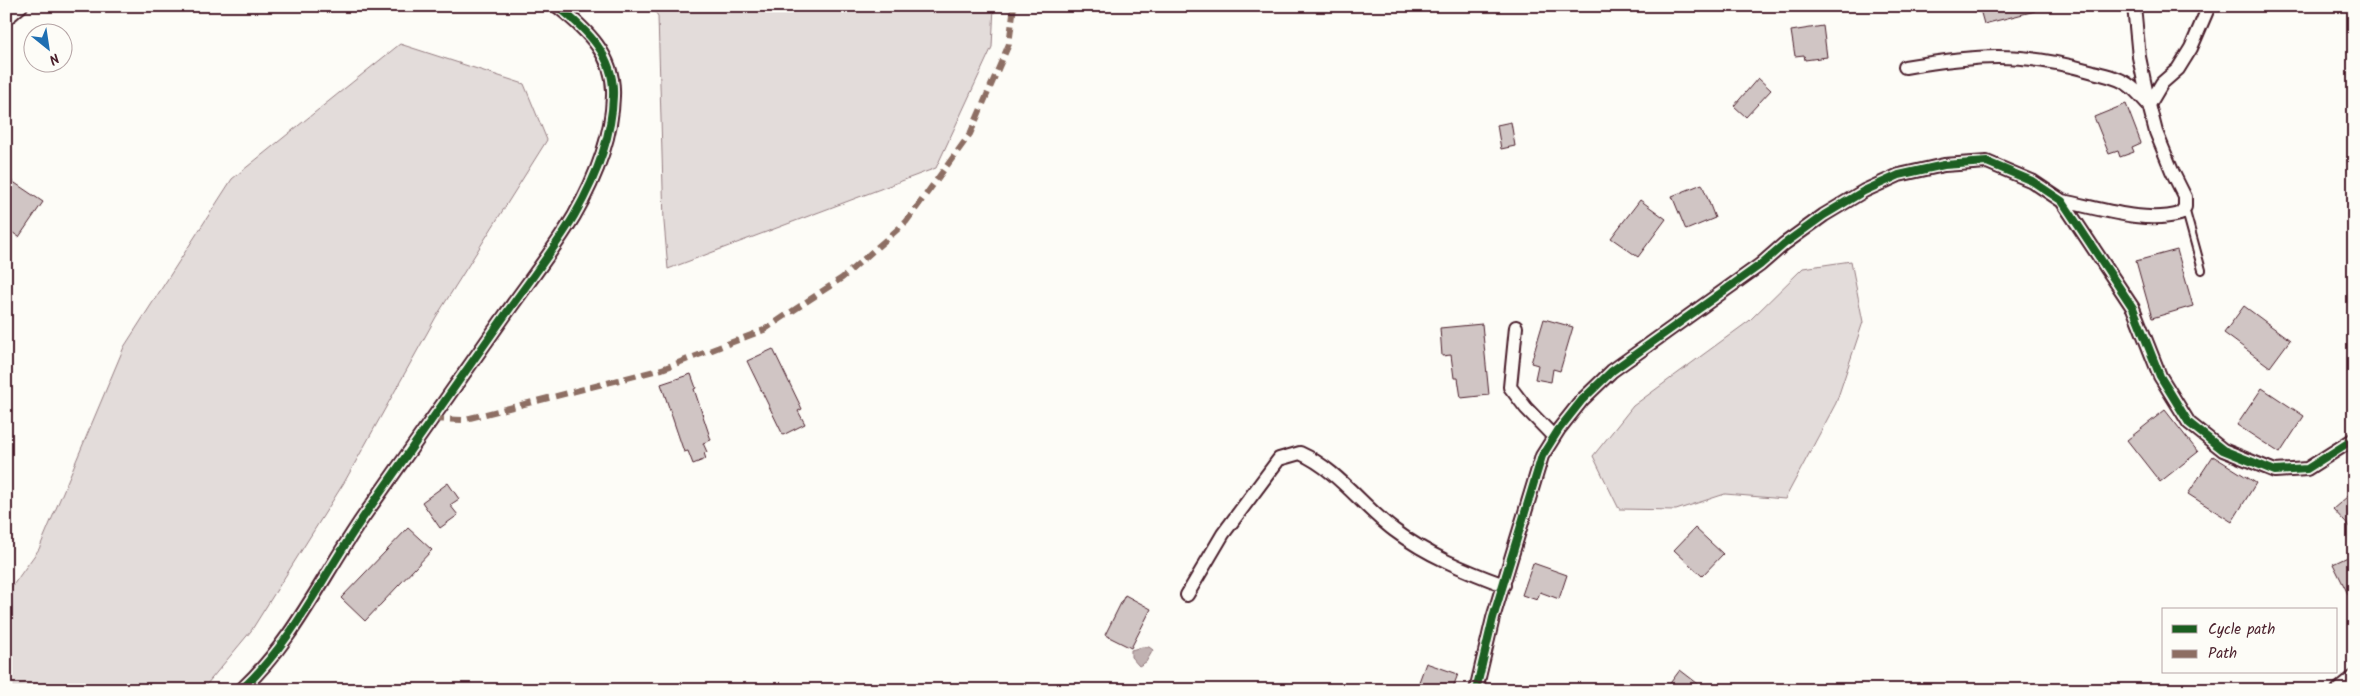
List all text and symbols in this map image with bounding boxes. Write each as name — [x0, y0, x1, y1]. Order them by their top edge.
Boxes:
north arrow — [22, 22, 72, 72]
text: N — [45, 47, 63, 70]
legend — [2162, 608, 2338, 674]
text: Cycle path — [2208, 618, 2275, 642]
text: Path — [2208, 642, 2237, 666]

